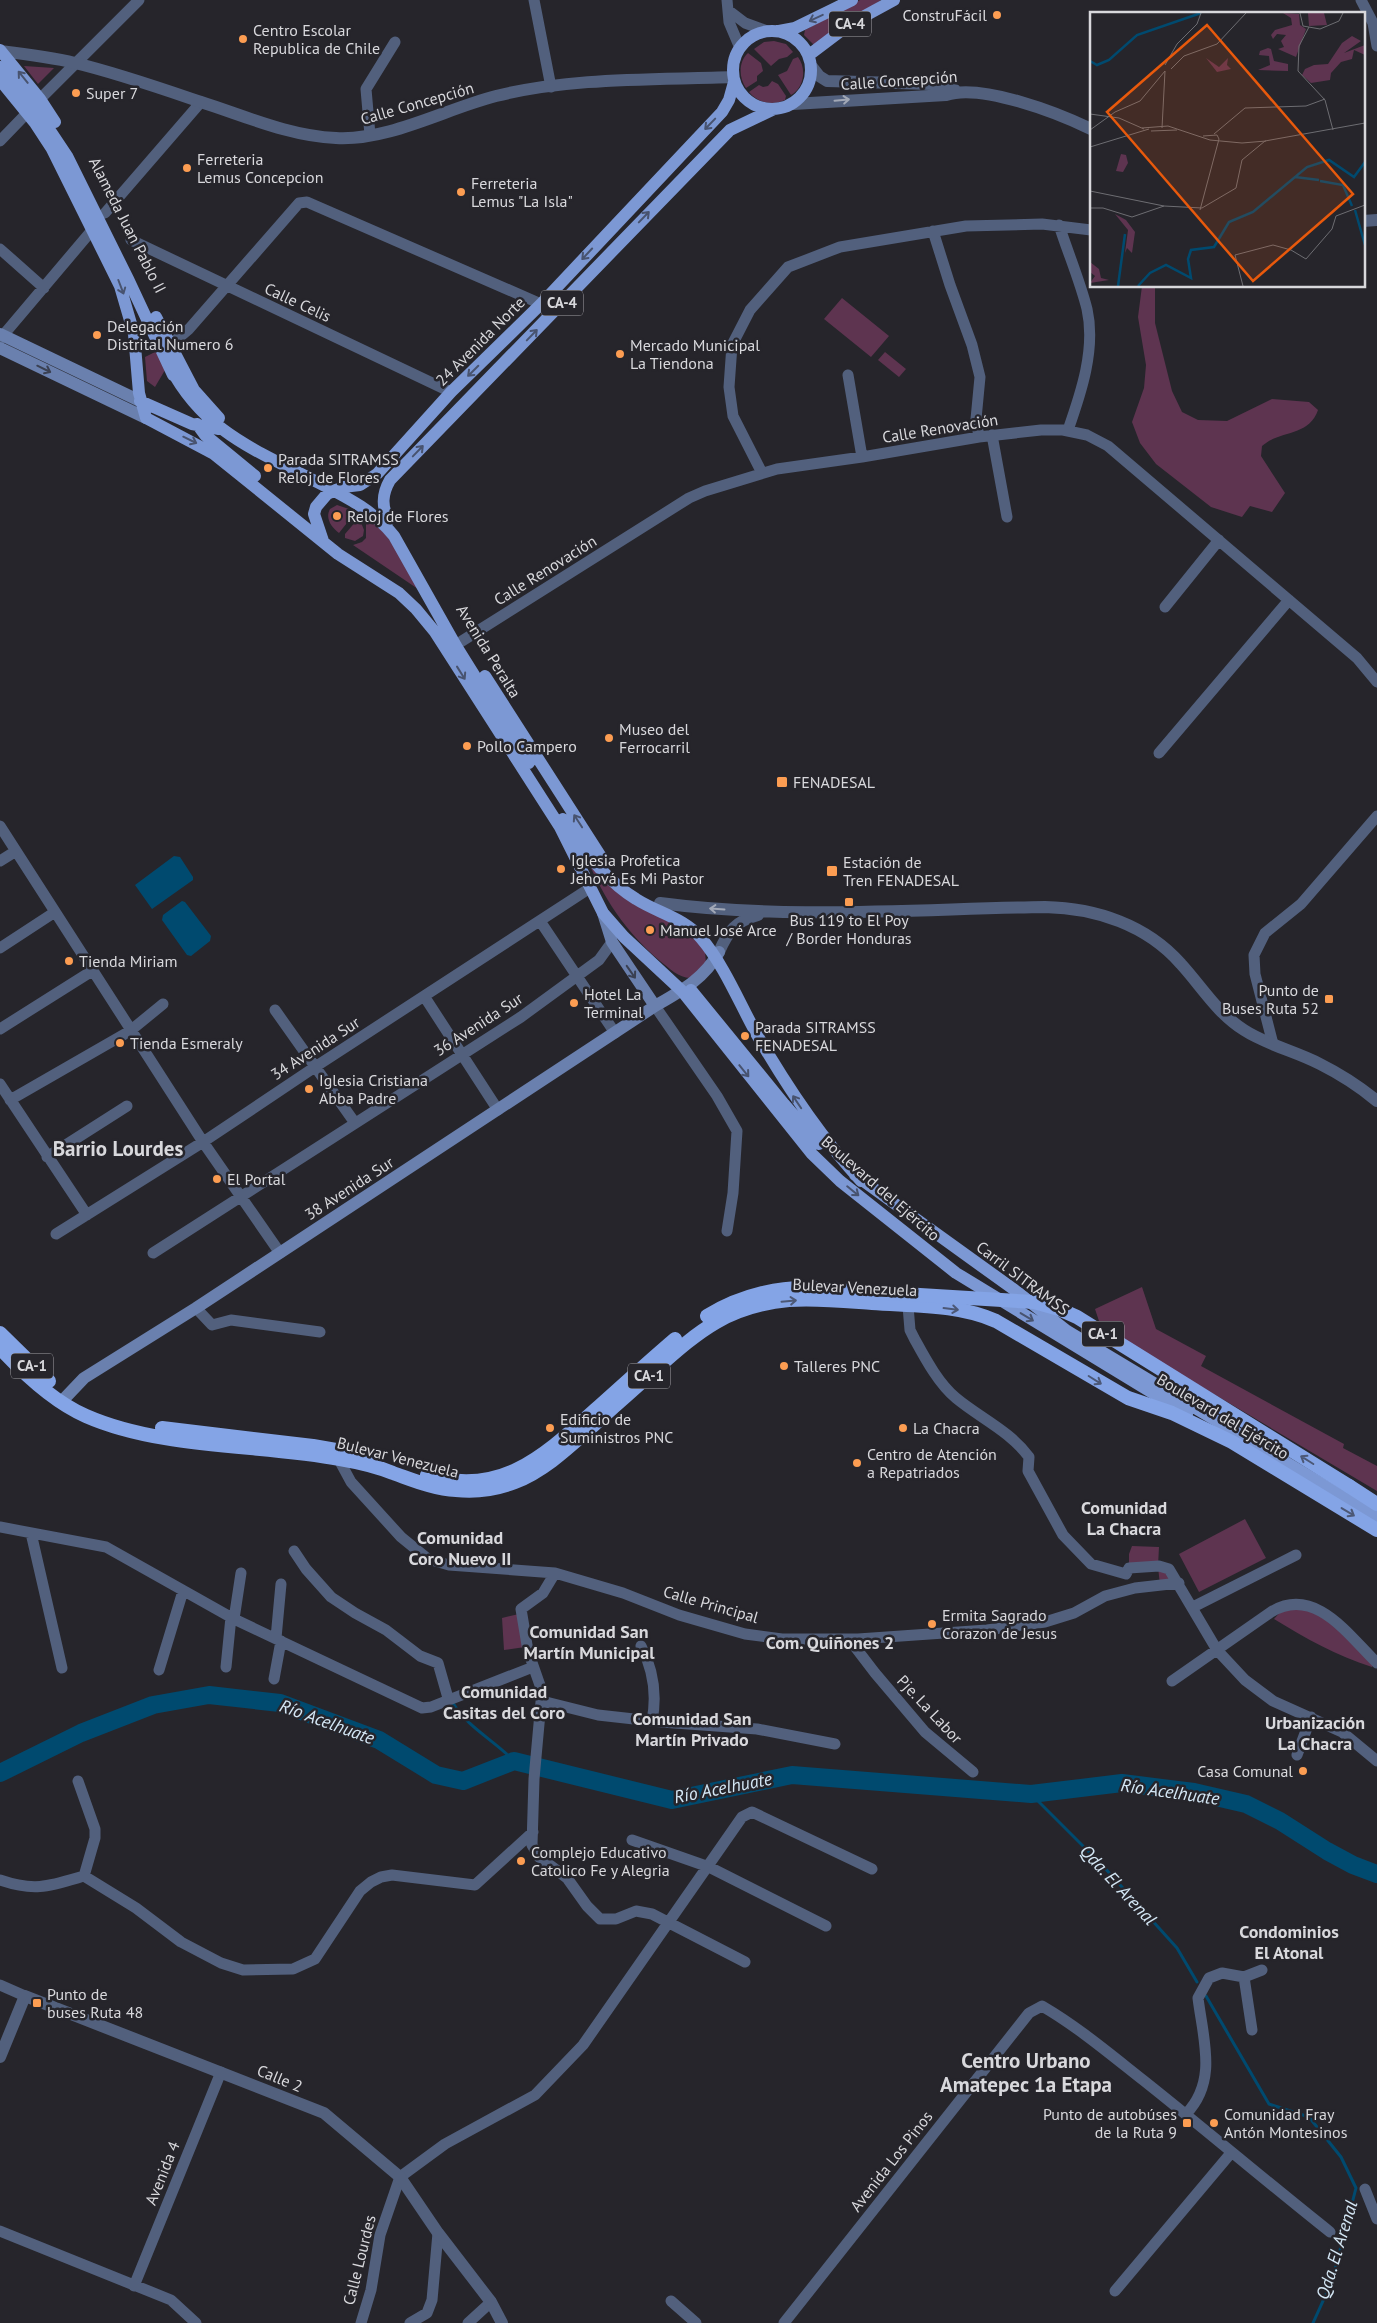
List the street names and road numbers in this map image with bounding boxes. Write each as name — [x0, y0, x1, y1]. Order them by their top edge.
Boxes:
road number: CA-4 — [829, 12, 871, 36]
street label: Calle Concepción — [840, 66, 958, 94]
street label: Calle Concepción — [358, 77, 476, 129]
street label: Alameda Juan Pablo II — [85, 154, 171, 296]
street label: Calle Celis — [262, 278, 335, 326]
road number: CA-4 — [541, 290, 583, 316]
street label: 24 Avenida Norte — [431, 292, 529, 390]
street label: Calle Renovación — [881, 409, 999, 447]
street label: Calle Renovación — [490, 531, 600, 609]
street label: Avenida Peralta — [452, 601, 526, 701]
street label: 36 Avenida Sur — [430, 988, 527, 1060]
street label: 34 Avenida Sur — [267, 1012, 364, 1084]
street label: Boulevard del Ejército — [818, 1131, 944, 1245]
street label: 38 Avenida Sur — [301, 1152, 398, 1224]
street label: Carril SITRAMSS — [973, 1237, 1073, 1319]
street label: Bulevar Venezuela — [792, 1274, 918, 1300]
road number: CA-1 — [1082, 1322, 1124, 1346]
road number: CA-1 — [11, 1354, 53, 1378]
road number: CA-1 — [628, 1364, 670, 1388]
street label: Boulevard del Ejército — [1153, 1369, 1293, 1463]
street label: Bulevar Venezuela — [335, 1432, 461, 1482]
street label: Calle Principal — [661, 1581, 761, 1627]
street label: Pje. La Labor — [893, 1671, 967, 1748]
street label: Calle 2 — [254, 2060, 306, 2096]
street label: Avenida Los Pinos — [845, 2106, 937, 2215]
street label: Avenida 4 — [140, 2138, 184, 2208]
street label: Calle Lourdes — [338, 2213, 380, 2307]

